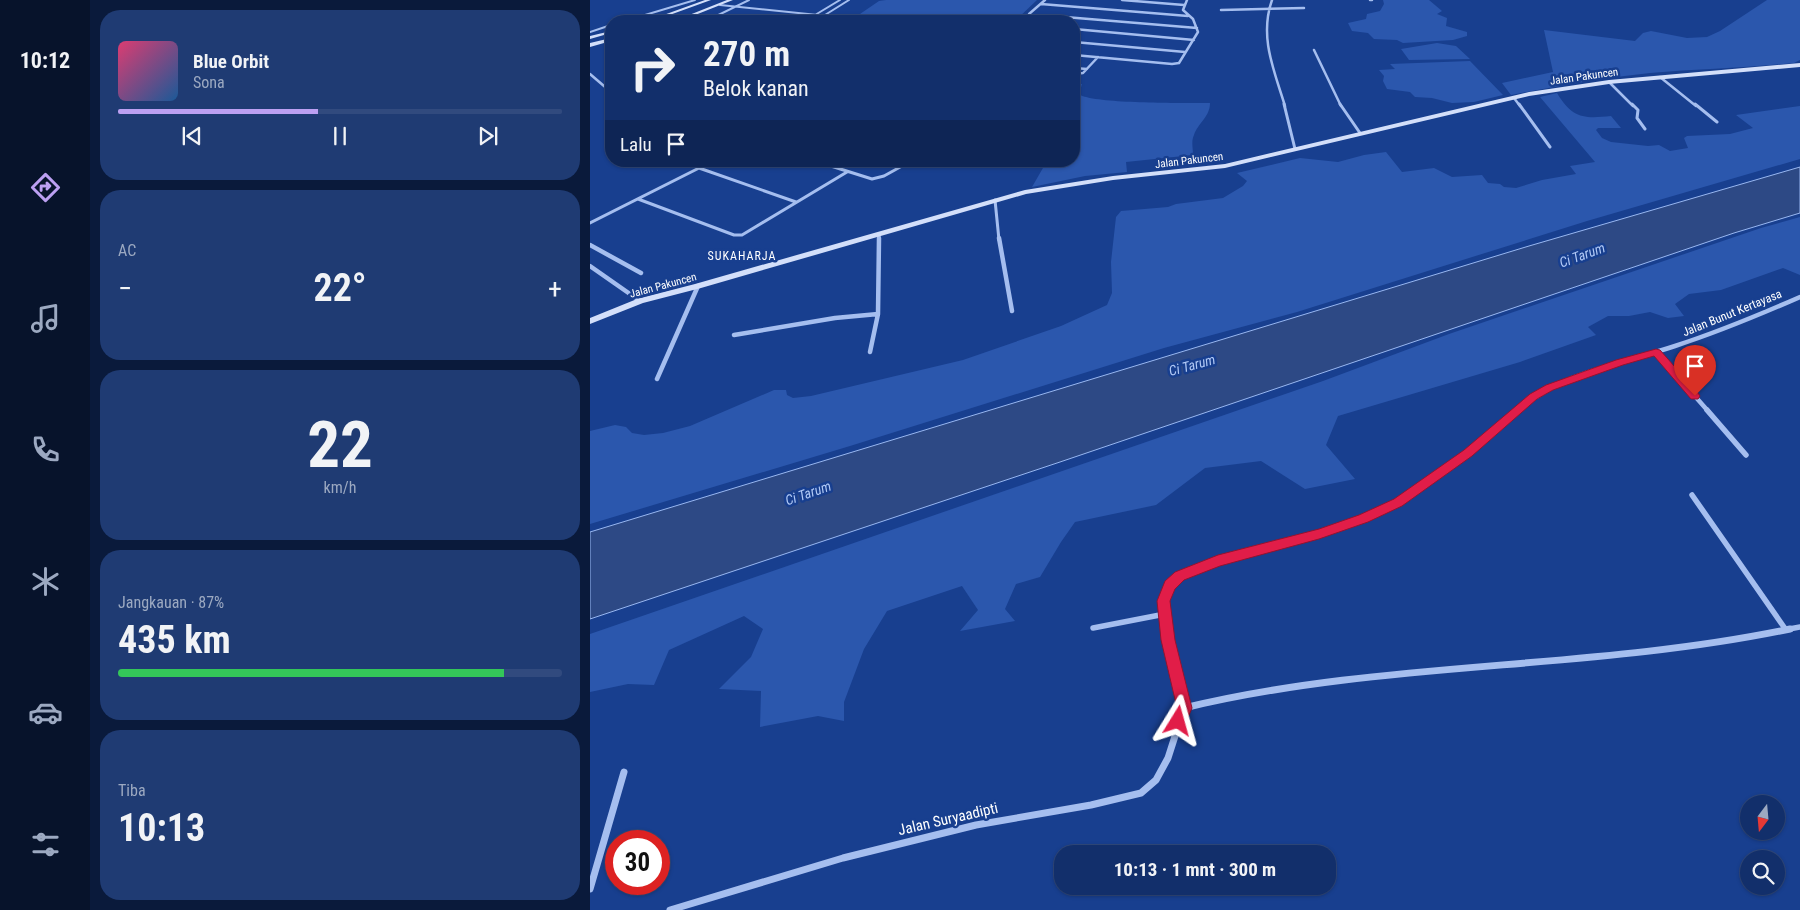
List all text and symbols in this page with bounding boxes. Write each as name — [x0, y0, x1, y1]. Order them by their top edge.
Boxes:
text: 270 m — [703, 34, 790, 75]
icon: right — [620, 35, 685, 100]
text: 10:12 — [20, 48, 70, 73]
text: Blue Orbit — [193, 50, 269, 73]
street label: Jalan Pakuncen — [1549, 65, 1619, 88]
text: Sona — [193, 73, 225, 92]
text: Belok kanan — [703, 76, 809, 101]
icon: previous — [178, 122, 206, 150]
icon: pause — [326, 122, 354, 150]
icon: next — [474, 122, 502, 150]
icon: arrive — [662, 130, 690, 158]
text: Lalu — [620, 133, 652, 156]
street label: Jalan Pakuncen — [1154, 150, 1224, 171]
icon: directions — [28, 170, 63, 205]
water label: Ci Tarum — [1557, 239, 1607, 271]
text: AC — [118, 241, 136, 260]
district label: SUKAHARJA — [708, 249, 776, 263]
text: 22° — [313, 266, 367, 310]
street label: Jalan Pakuncen — [628, 270, 698, 301]
text: − — [118, 272, 132, 305]
text: + — [548, 272, 562, 305]
street label: Jalan Bunut Kertayasa — [1680, 287, 1784, 339]
icon: music — [28, 301, 63, 336]
pin — [1674, 345, 1716, 396]
water label: Ci Tarum — [1167, 351, 1217, 379]
icon: arrive — [1681, 352, 1709, 380]
text: 22 — [307, 407, 373, 483]
icon: phone — [28, 432, 63, 467]
text: km/h — [324, 478, 356, 497]
water label: Ci Tarum — [783, 478, 833, 508]
icon: climate — [28, 564, 63, 599]
text: Jangkauan · 87% — [118, 593, 224, 612]
text: 435 km — [118, 618, 231, 662]
position arrow — [1151, 694, 1203, 746]
icon: car — [28, 695, 63, 730]
text: Tiba — [118, 781, 146, 800]
north arrow — [1740, 795, 1785, 840]
map controls — [1740, 795, 1785, 895]
street label: Jalan Suryaadipti — [896, 799, 1000, 839]
text: 10:13 — [118, 806, 205, 850]
icon: filters — [28, 827, 63, 862]
speed limit sign: 30 — [605, 830, 670, 895]
button: search — [1740, 850, 1785, 895]
text: 10:13 · 1 mnt · 300 m — [1114, 858, 1276, 881]

